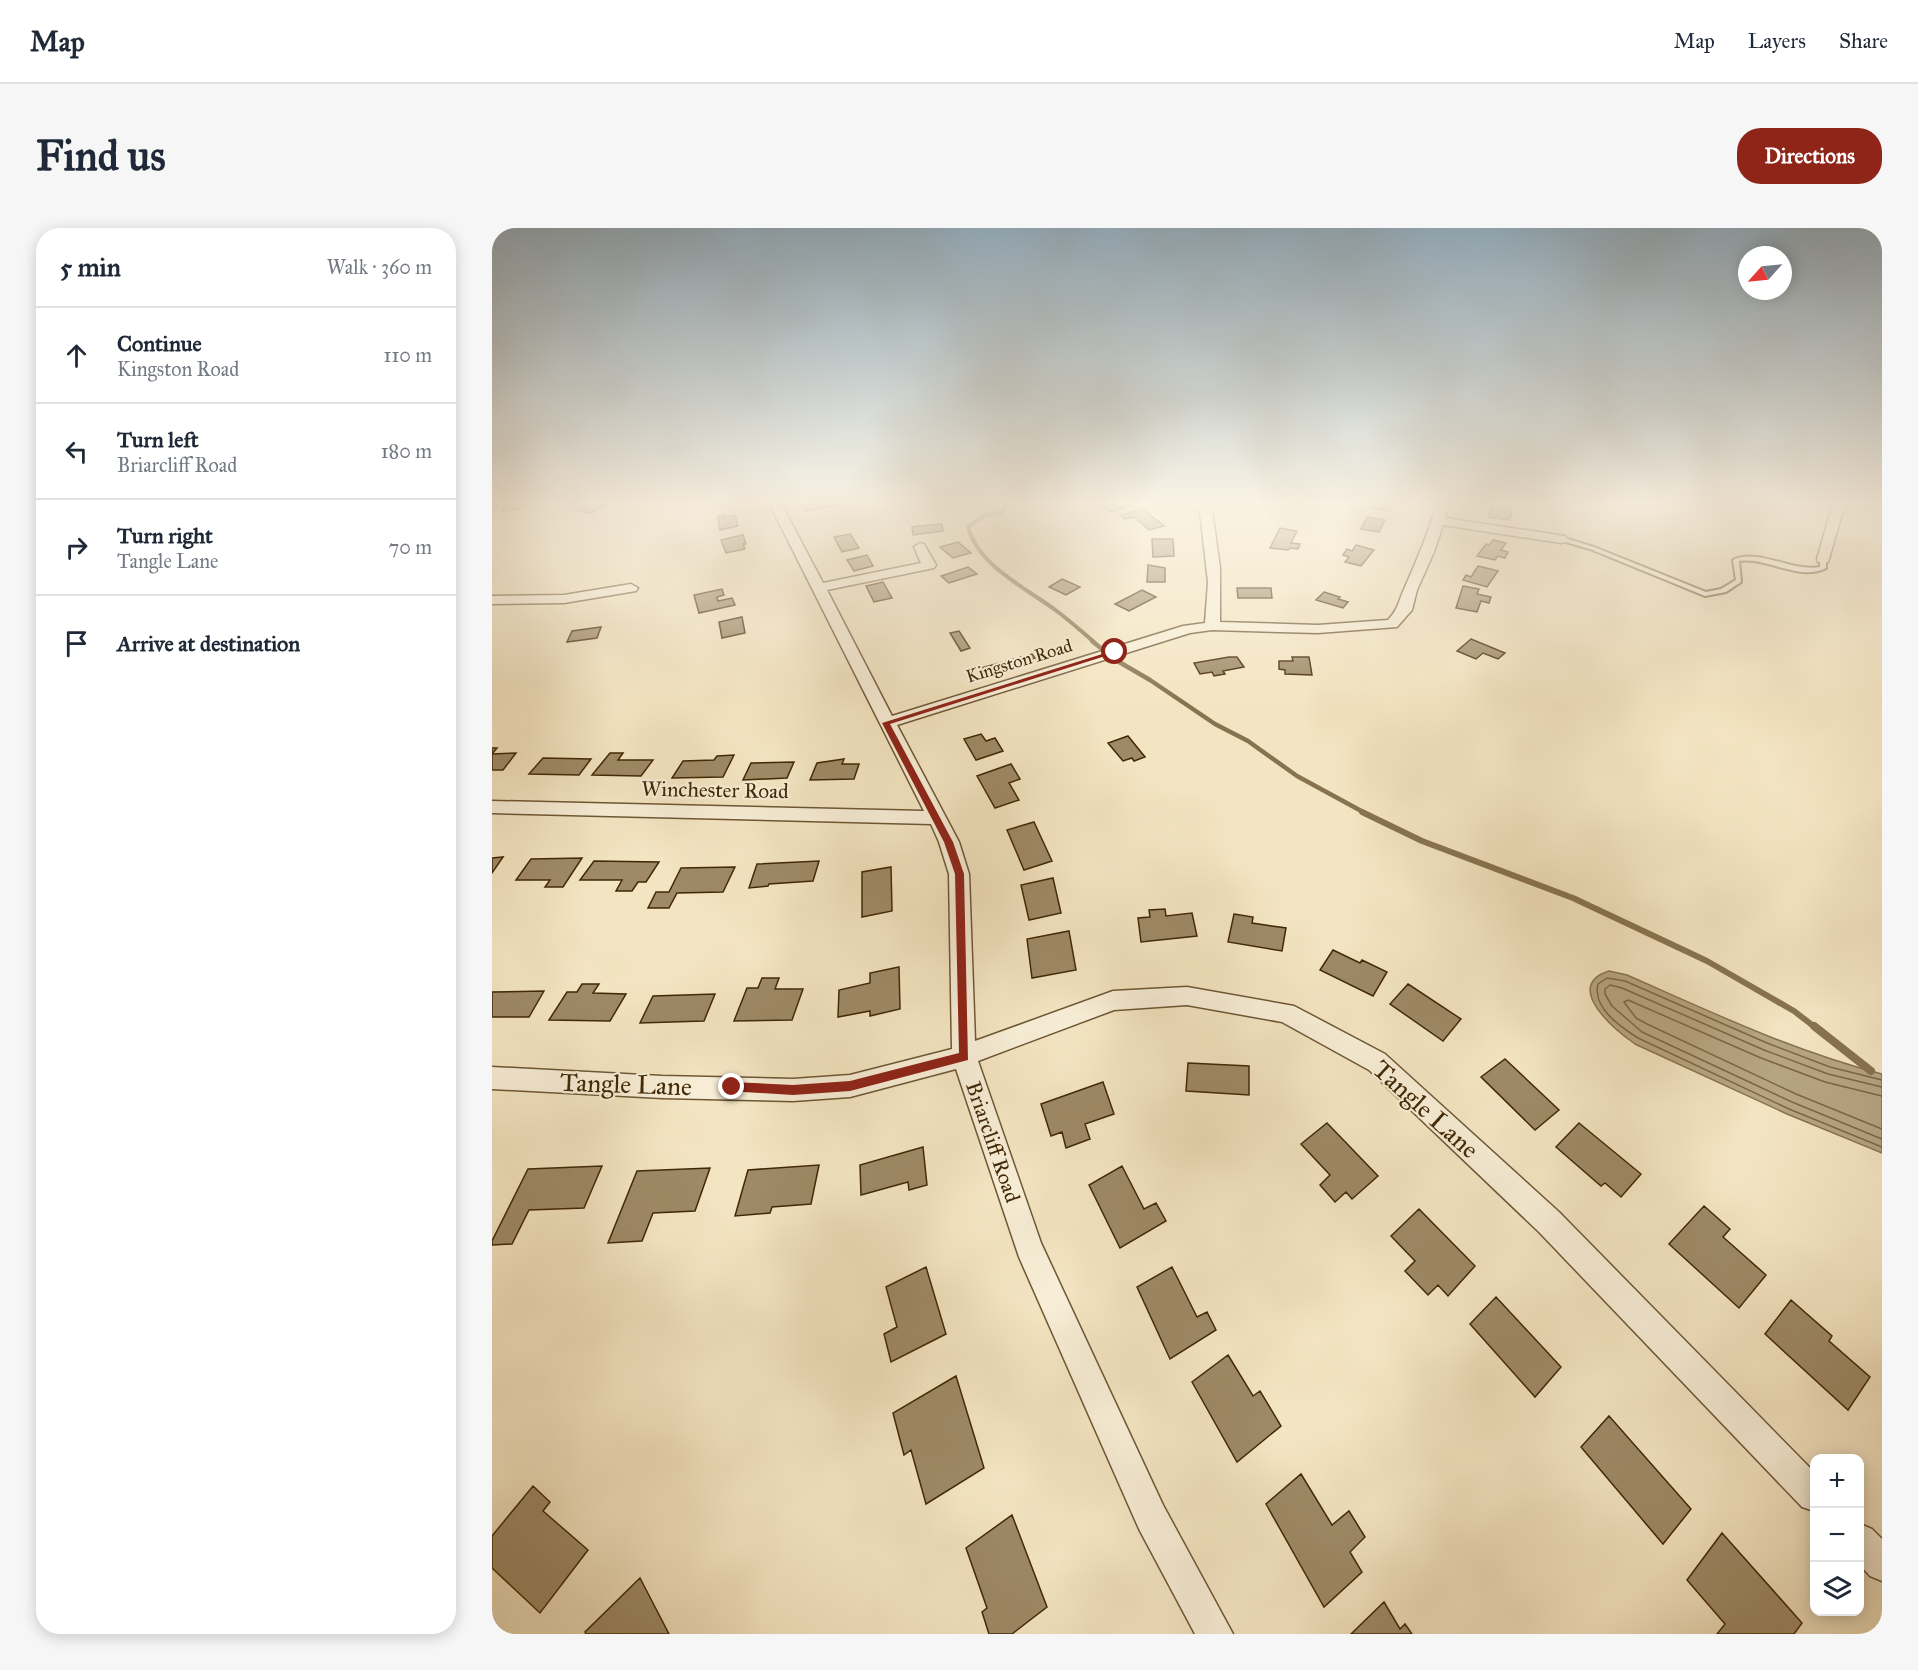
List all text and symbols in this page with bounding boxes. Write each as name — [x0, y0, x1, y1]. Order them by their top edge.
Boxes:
text: Map — [30, 24, 85, 59]
text: Map — [1674, 28, 1715, 54]
text: Layers — [1748, 28, 1806, 54]
text: Share — [1839, 28, 1888, 54]
button: Directions — [1737, 128, 1882, 184]
text: Find us — [36, 130, 166, 182]
north arrow — [1738, 246, 1792, 300]
text: 5 min — [60, 251, 121, 283]
text: Walk · 360 m — [327, 255, 432, 279]
text: Continue — [117, 330, 202, 357]
icon: ahead — [60, 339, 93, 372]
text: 110 m — [384, 343, 432, 367]
text: Kingston Road — [117, 357, 239, 381]
text: Turn left — [117, 426, 199, 453]
icon: left — [60, 435, 93, 468]
text: 180 m — [381, 439, 432, 463]
text: Briarcliff Road — [117, 453, 237, 477]
text: Turn right — [117, 522, 213, 549]
icon: right — [60, 531, 93, 564]
text: 70 m — [389, 535, 432, 559]
text: Tangle Lane — [117, 549, 218, 573]
icon: arrive — [60, 627, 93, 660]
text: Arrive at destination — [117, 630, 300, 657]
street label: Kingston Road — [963, 634, 1075, 689]
route start — [1101, 638, 1127, 664]
street label: Winchester Road — [641, 776, 789, 804]
street label: Tangle Lane — [1366, 1053, 1486, 1165]
street label: Tangle Lane — [560, 1066, 693, 1102]
route end — [718, 1073, 744, 1099]
street label: Briarcliff Road — [960, 1078, 1026, 1206]
map controls — [1810, 1454, 1864, 1616]
button: + — [1810, 1454, 1864, 1508]
button: − — [1810, 1508, 1864, 1562]
button: layers — [1810, 1562, 1864, 1616]

